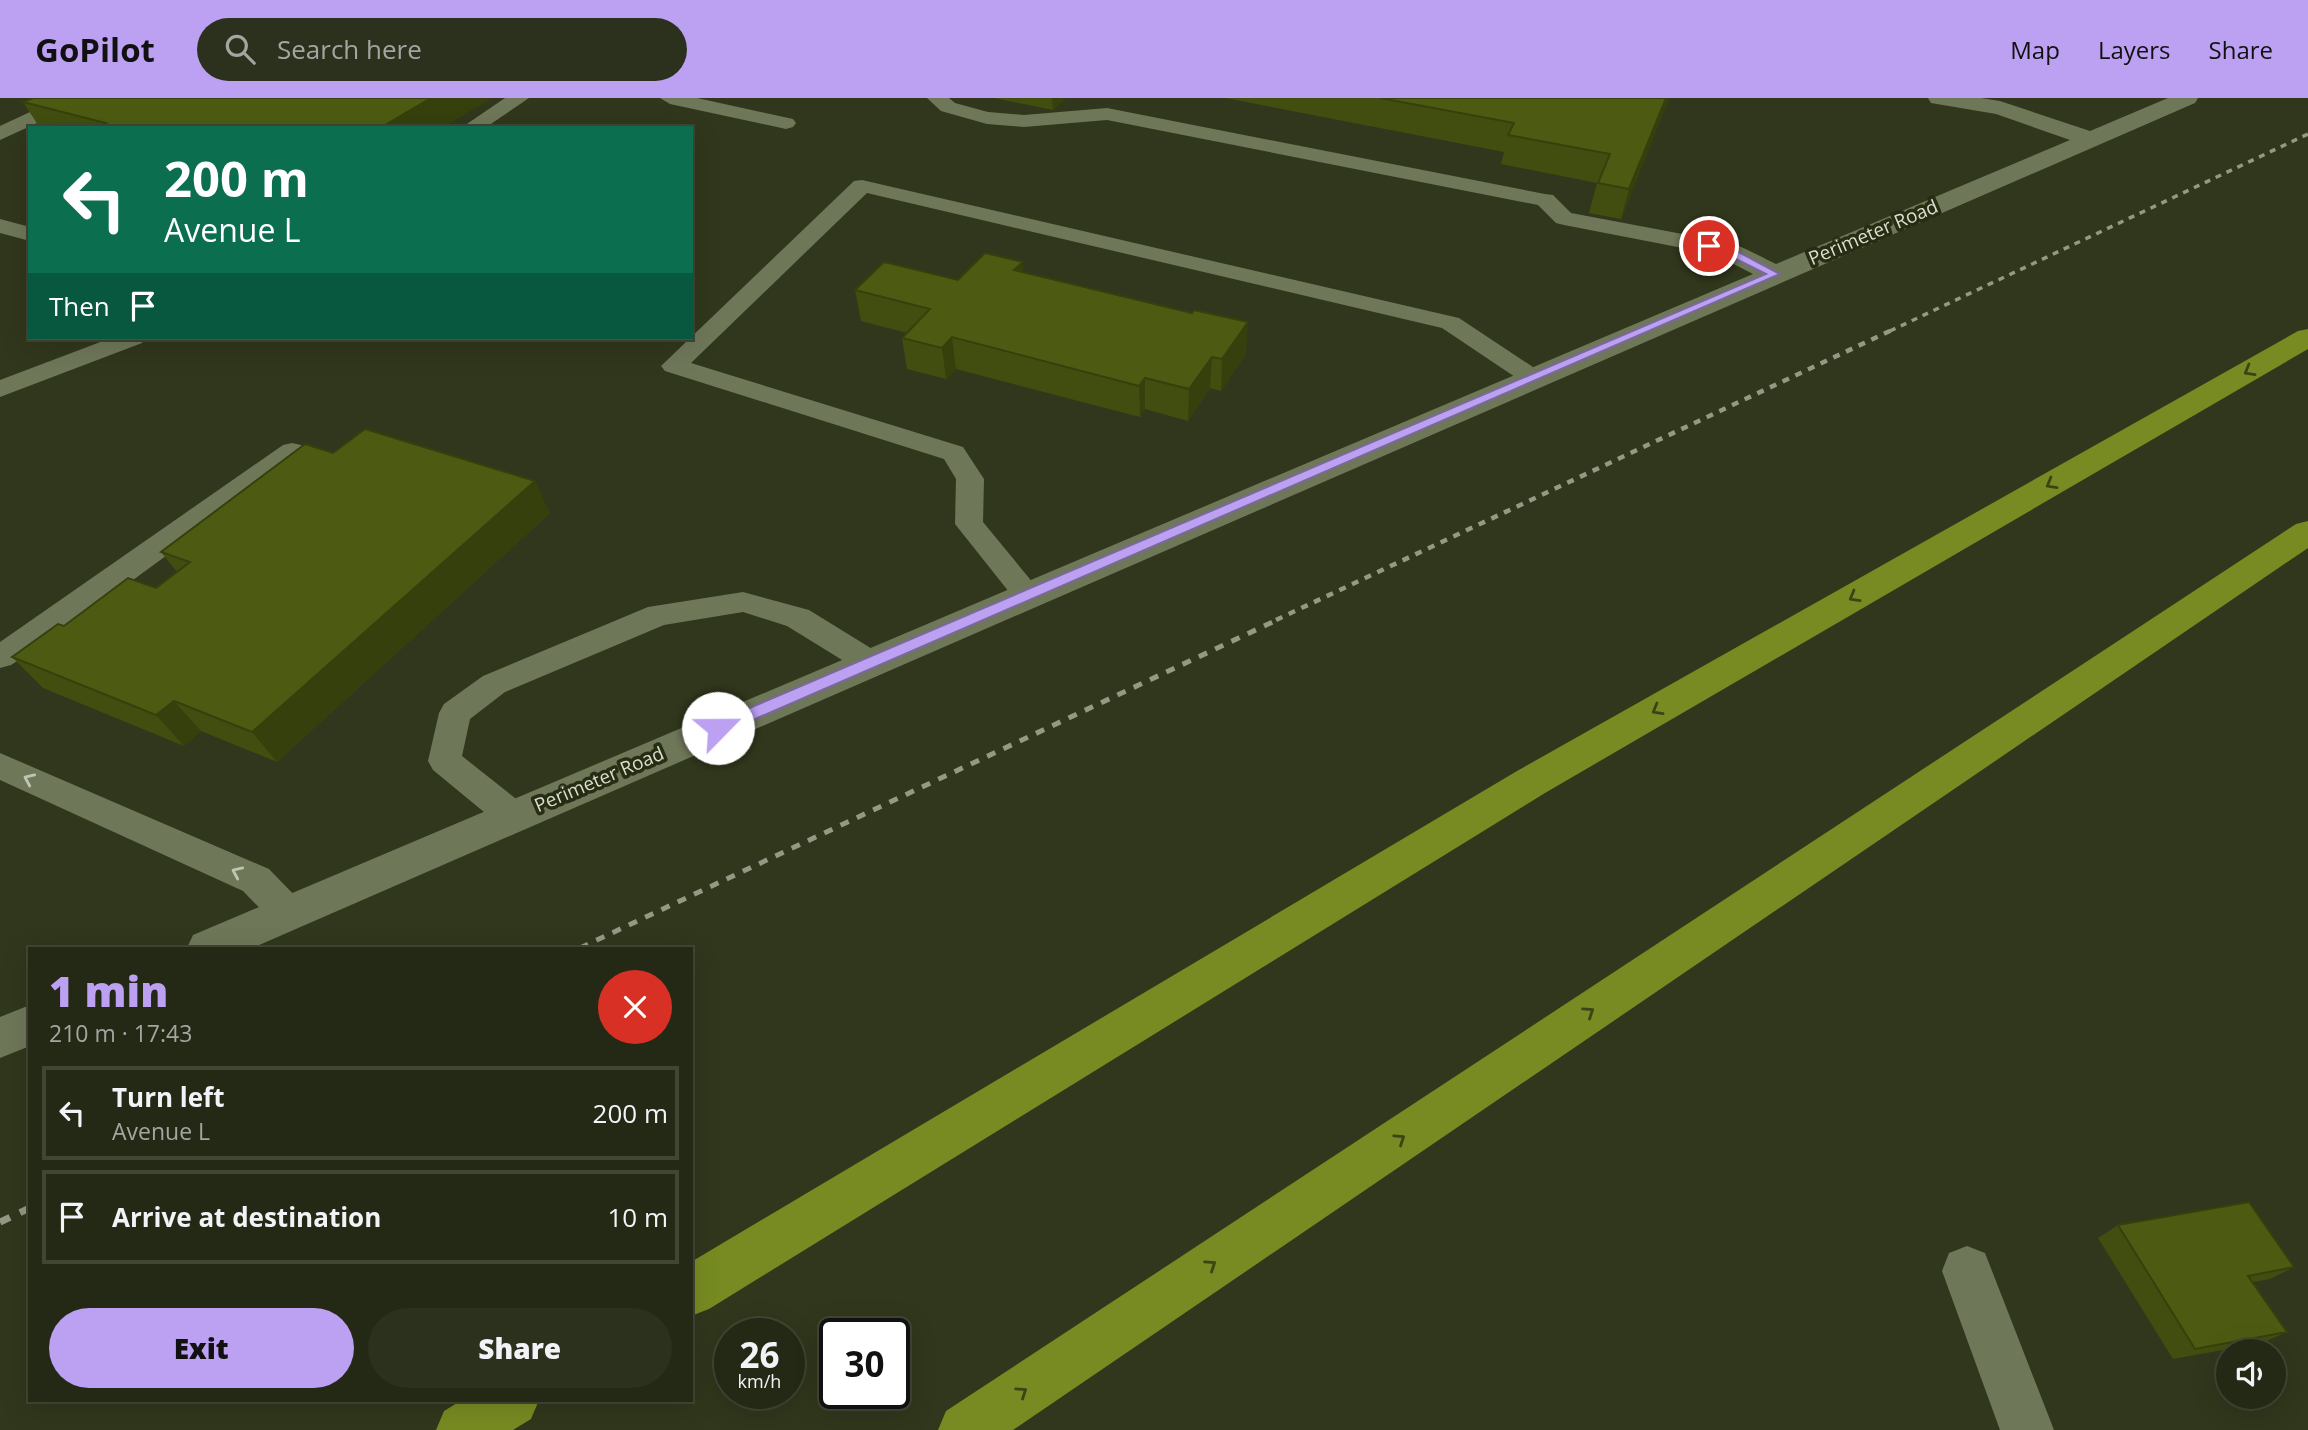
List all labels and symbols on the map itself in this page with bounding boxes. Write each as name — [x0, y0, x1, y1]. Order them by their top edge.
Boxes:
street label: Perimeter Road — [1804, 193, 1942, 271]
pin — [1679, 216, 1739, 276]
one-way arrow — [2243, 363, 2256, 376]
one-way arrow — [2046, 476, 2059, 489]
one-way arrow — [1849, 589, 1861, 602]
position arrow — [681, 691, 755, 765]
one-way arrow — [1651, 702, 1664, 715]
street label: Perimeter Road — [530, 740, 668, 818]
one-way arrow — [24, 773, 36, 787]
one-way arrow — [232, 866, 244, 880]
one-way arrow — [1582, 1008, 1595, 1021]
one-way arrow — [1392, 1135, 1405, 1147]
one-way arrow — [1203, 1261, 1216, 1274]
speed limit sign: 30 — [819, 1318, 910, 1409]
one-way arrow — [1014, 1388, 1027, 1400]

